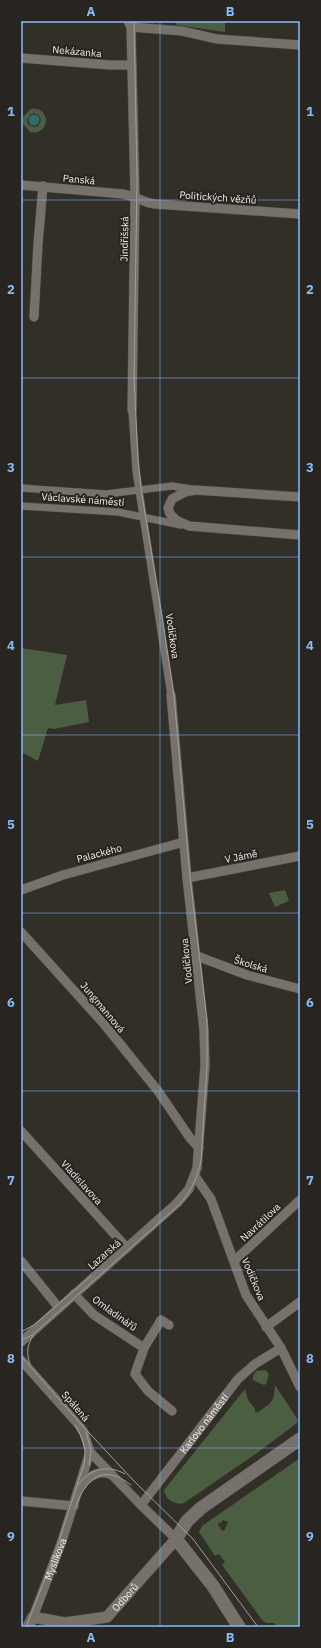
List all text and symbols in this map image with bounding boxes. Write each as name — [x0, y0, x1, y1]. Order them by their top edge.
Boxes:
text: A — [87, 3, 96, 20]
text: B — [226, 3, 235, 20]
street label: Nekázanka — [52, 43, 103, 60]
text: 1 — [7, 103, 15, 120]
text: 1 — [306, 103, 314, 120]
street label: Panská — [62, 172, 96, 187]
street label: Politických vězňů — [179, 188, 257, 207]
street label: Jindřišská — [118, 215, 131, 262]
text: 2 — [7, 281, 15, 298]
text: 2 — [306, 281, 314, 298]
text: 3 — [7, 459, 15, 476]
text: 3 — [306, 459, 314, 476]
street label: Václavské náměstí — [41, 490, 125, 509]
street label: Vodičkova — [163, 613, 182, 660]
text: 4 — [7, 637, 15, 654]
text: 4 — [306, 637, 314, 654]
text: 5 — [7, 816, 15, 833]
text: 5 — [306, 816, 314, 833]
street label: Palackého — [75, 841, 124, 866]
street label: V Jámě — [224, 847, 259, 866]
street label: Vodičkova — [178, 937, 195, 984]
street label: Školská — [232, 953, 270, 976]
street label: Jungmannová — [77, 979, 128, 1036]
text: 6 — [7, 994, 15, 1011]
text: 6 — [306, 994, 314, 1011]
street label: Vladislavova — [58, 1157, 106, 1208]
text: 7 — [7, 1172, 15, 1189]
text: 7 — [306, 1172, 314, 1189]
street label: Navrátilova — [237, 1200, 284, 1244]
street label: Lazarská — [85, 1236, 124, 1272]
street label: Vodičkova — [239, 1256, 269, 1303]
street label: Omladinářů — [90, 1293, 140, 1334]
text: 8 — [7, 1350, 15, 1367]
text: 8 — [306, 1350, 314, 1367]
street label: Spálená — [59, 1388, 93, 1425]
street label: Karlovo náměstí — [177, 1391, 232, 1456]
text: 9 — [7, 1528, 15, 1545]
text: 9 — [306, 1528, 314, 1545]
street label: Myslíkova — [42, 1536, 70, 1582]
street label: Odborů — [109, 1580, 141, 1614]
text: A — [87, 1629, 96, 1646]
text: B — [226, 1629, 235, 1646]

